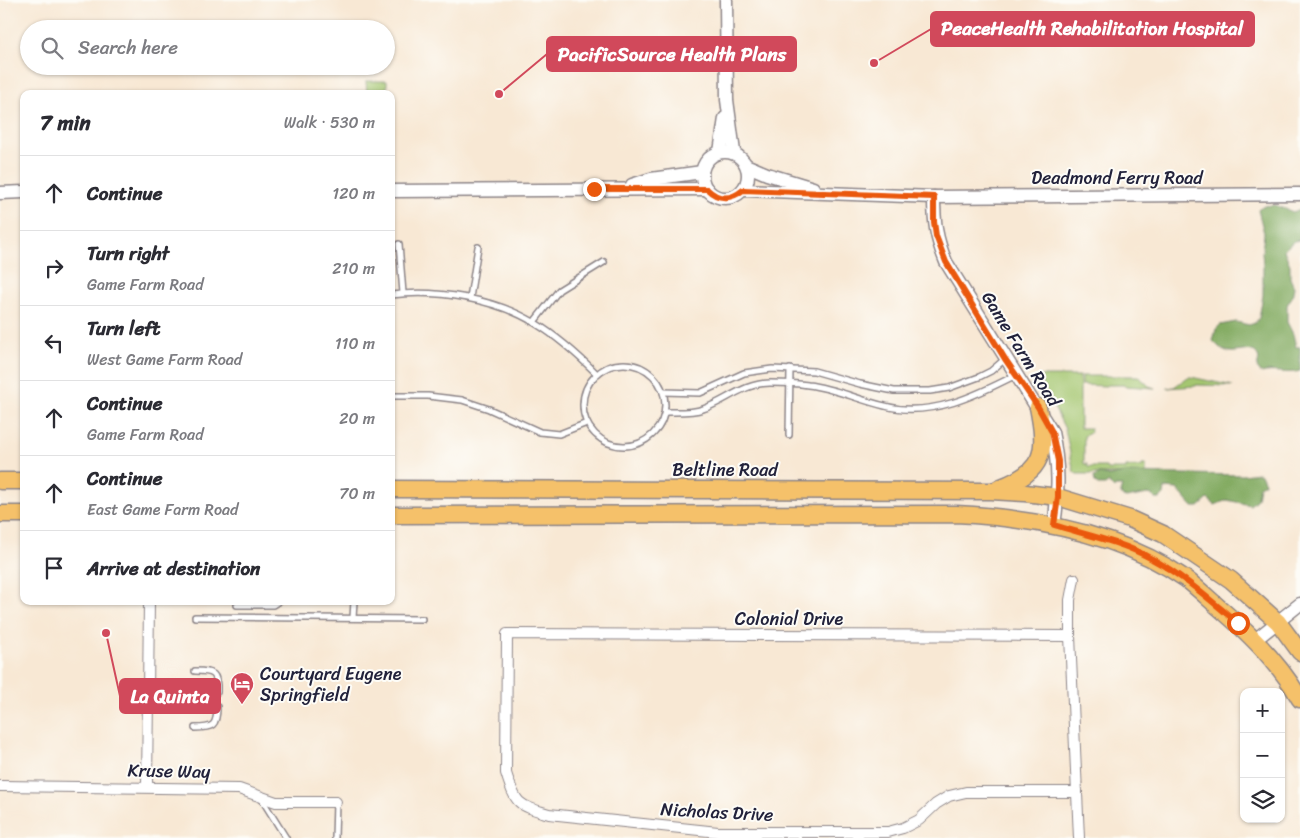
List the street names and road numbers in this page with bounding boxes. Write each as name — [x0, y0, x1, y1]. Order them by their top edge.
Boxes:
street label: Deadmond Ferry Road — [1031, 162, 1204, 194]
street label: Game Farm Road — [973, 285, 1070, 414]
street label: Beltline Road — [672, 454, 779, 486]
street label: Colonial Drive — [735, 603, 843, 635]
street label: Kruse Way — [127, 754, 211, 788]
street label: Nicholas Drive — [660, 793, 774, 831]

